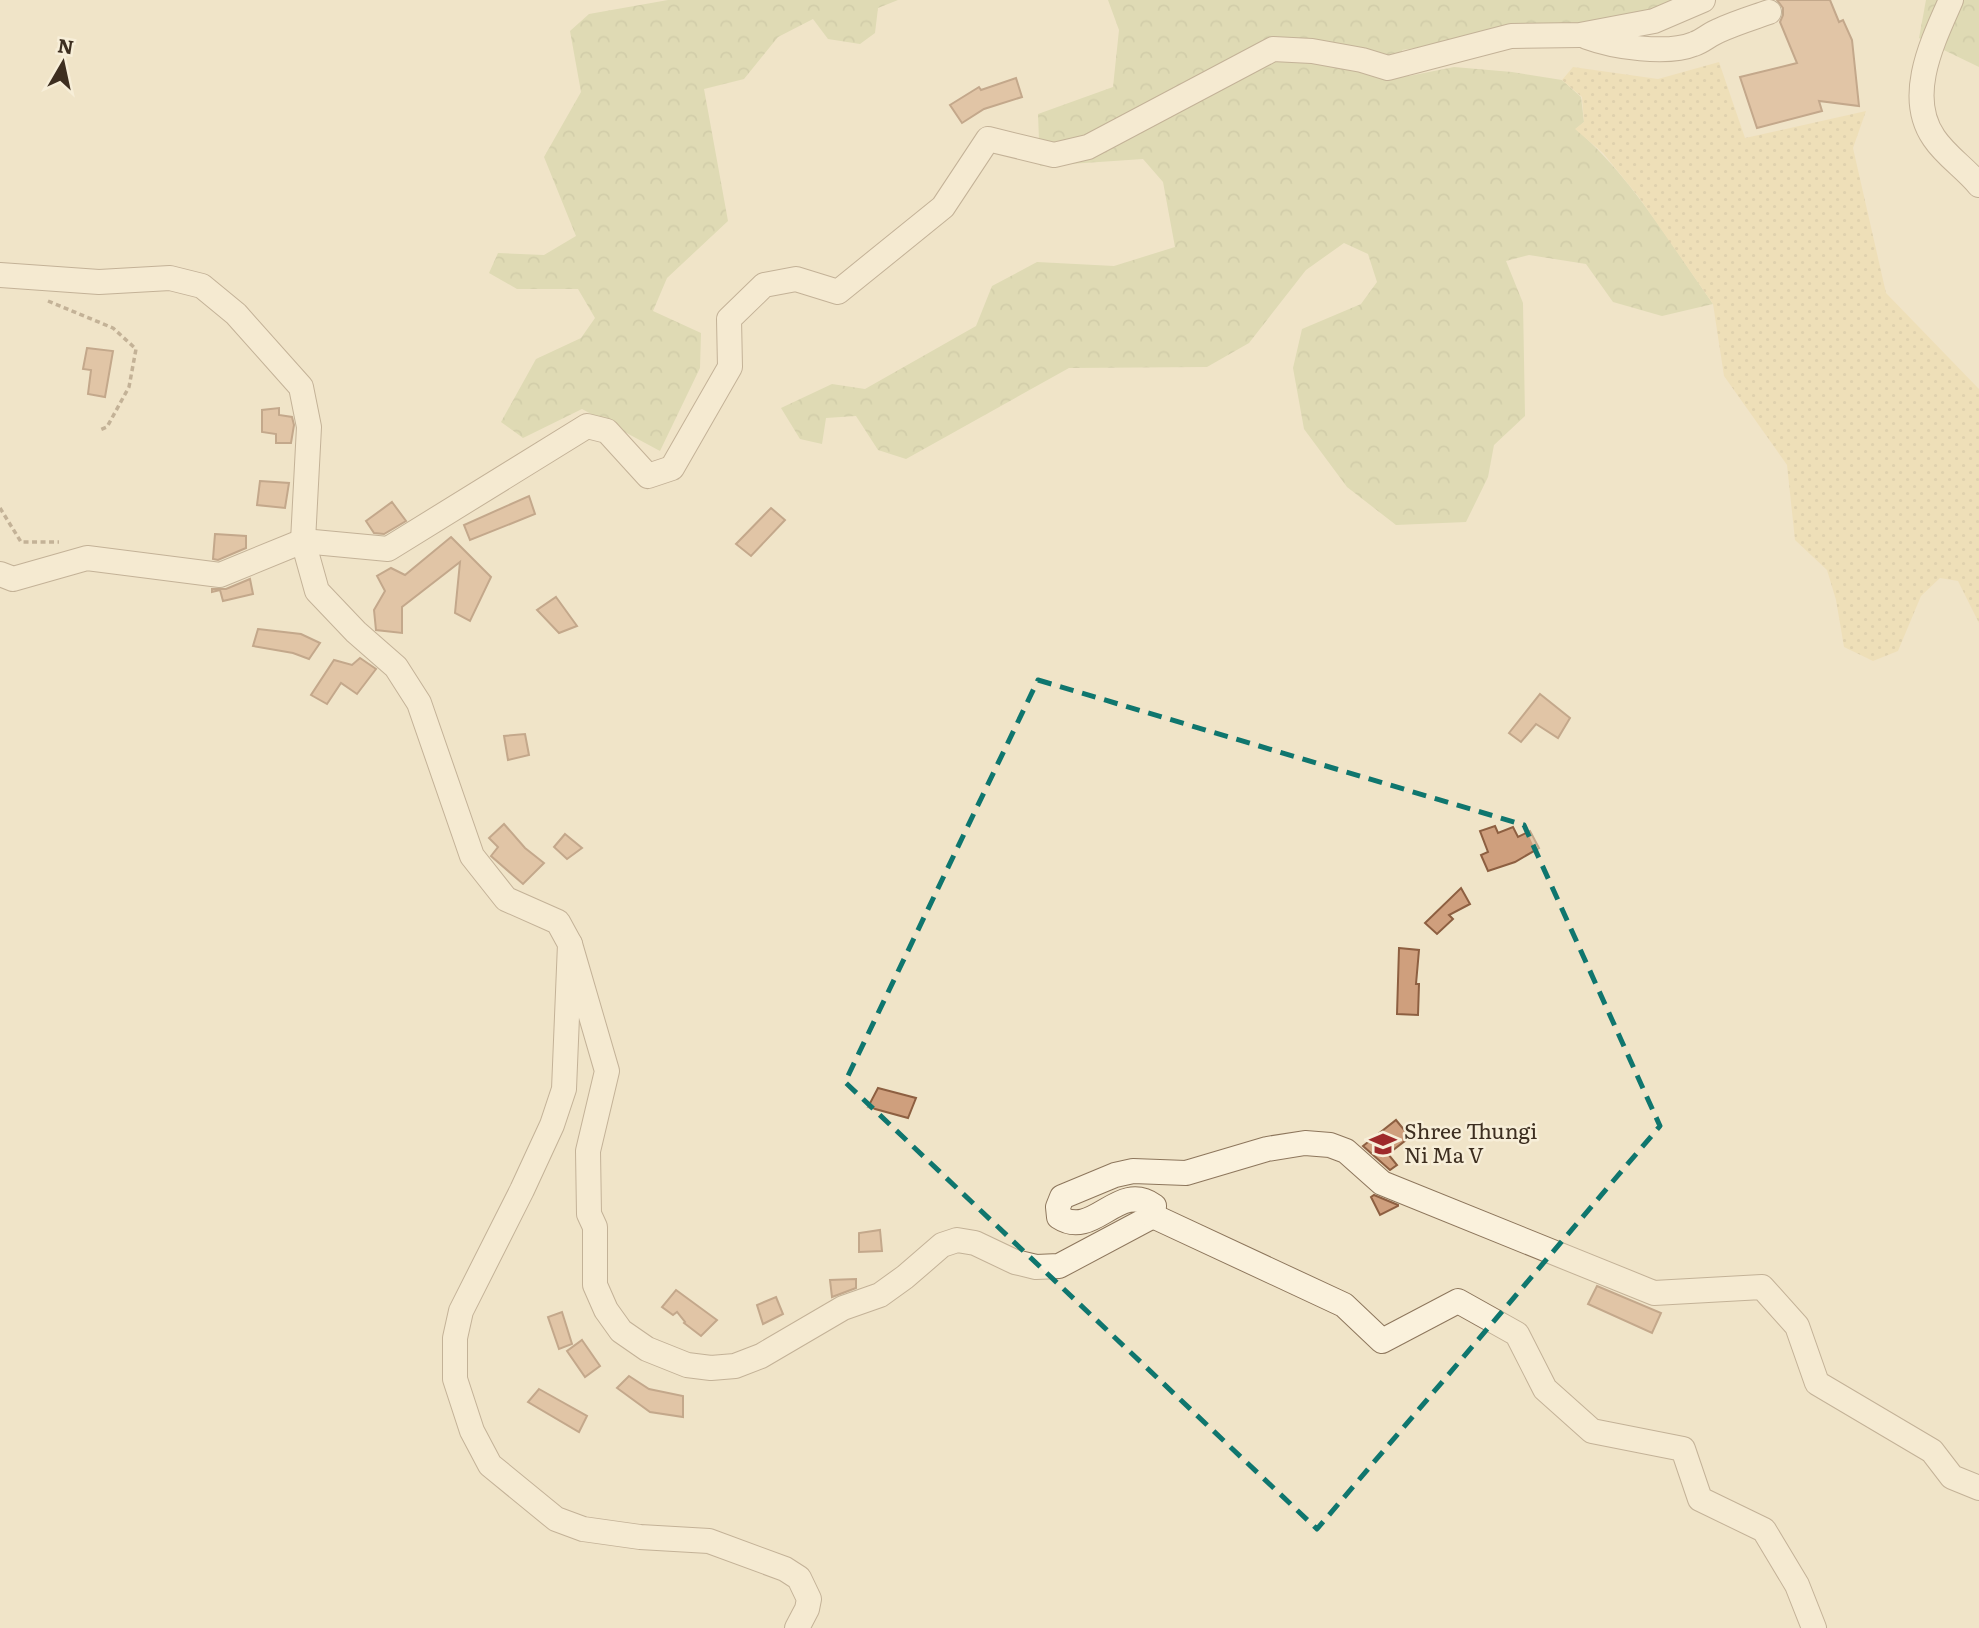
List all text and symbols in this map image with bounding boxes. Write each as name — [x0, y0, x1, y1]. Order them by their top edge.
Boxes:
north arrow — [28, 28, 98, 98]
text: N — [56, 30, 76, 60]
place label: Shree Thungi Ni Ma V — [1404, 1114, 1537, 1169]
school or university icon: Shree Thungi Ni Ma V — [1368, 1129, 1398, 1159]

